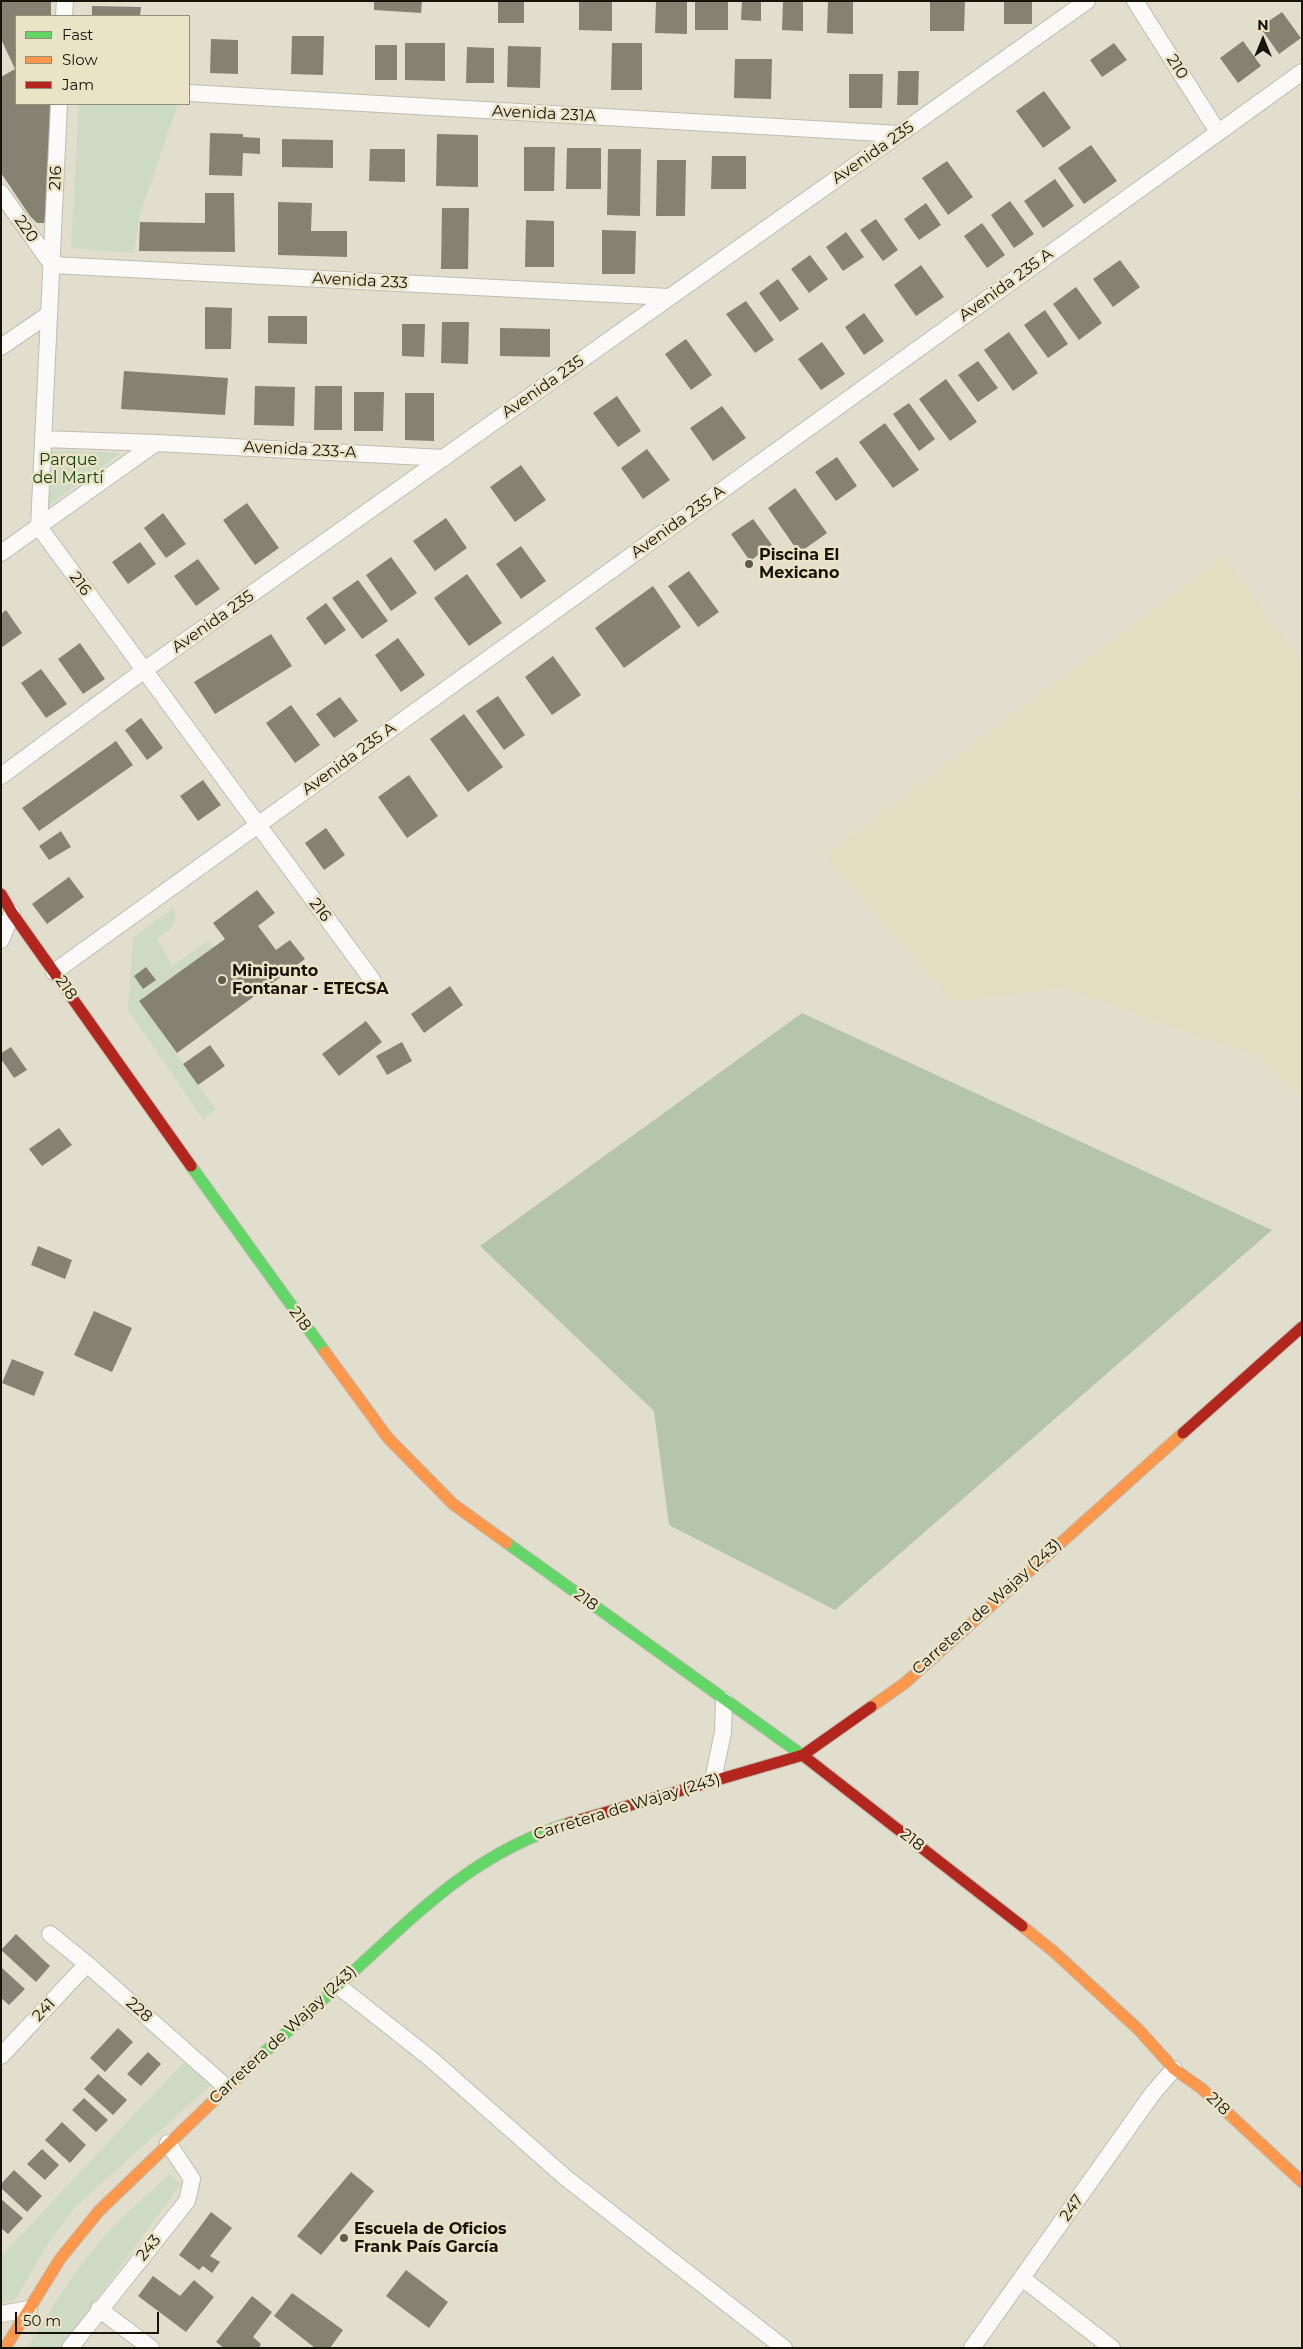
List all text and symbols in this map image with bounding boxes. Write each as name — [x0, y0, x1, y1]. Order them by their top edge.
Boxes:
legend — [15, 15, 190, 105]
north arrow — [1238, 15, 1288, 65]
text: N — [1257, 16, 1269, 34]
text: Fast — [62, 25, 93, 44]
text: Slow — [62, 50, 98, 69]
street label: 210 — [1162, 51, 1192, 83]
text: Jam — [62, 75, 94, 94]
street label: Avenida 231A — [492, 102, 596, 126]
street label: Avenida 235 — [828, 118, 918, 188]
street label: 216 — [46, 165, 66, 191]
street label: 220 — [10, 212, 42, 246]
street label: Avenida 235 A — [955, 244, 1057, 326]
street label: Avenida 233 — [312, 269, 408, 293]
street label: Avenida 235 — [498, 352, 588, 422]
street label: Avenida 233-A — [243, 437, 357, 463]
park label: Parque del Martí — [32, 450, 104, 488]
street label: Avenida 235 A — [627, 481, 729, 563]
place label: Piscina El Mexicano — [759, 545, 839, 583]
marker: Piscina El Mexicano — [743, 558, 755, 570]
street label: 216 — [65, 568, 95, 600]
street label: Avenida 235 — [168, 587, 258, 657]
street label: Avenida 235 A — [298, 718, 400, 800]
street label: 216 — [305, 894, 335, 926]
place label: Minipunto Fontanar - ETECSA — [232, 961, 388, 999]
street label: 218 — [51, 972, 81, 1004]
marker: Minipunto Fontanar - ETECSA — [216, 974, 228, 986]
street label: 218 — [285, 1303, 315, 1335]
street label: Carretera de Wajay (243) — [908, 1535, 1066, 1679]
street label: 218 — [570, 1585, 602, 1615]
street label: Carretera de Wajay (243) — [531, 1769, 723, 1845]
street label: 218 — [896, 1825, 928, 1855]
street label: Carretera de Wajay (243) — [205, 1962, 361, 2108]
street label: 228 — [122, 1993, 156, 2027]
street label: 241 — [29, 1994, 59, 2026]
street label: 218 — [1202, 2088, 1234, 2120]
street label: 247 — [1056, 2191, 1088, 2225]
place label: Escuela de Oficios Frank País García — [354, 2219, 506, 2257]
street label: 243 — [133, 2231, 165, 2265]
marker: Escuela de Oficios Frank País García — [338, 2232, 350, 2244]
scale bar — [18, 2302, 161, 2334]
text: 50 m — [23, 2311, 61, 2330]

